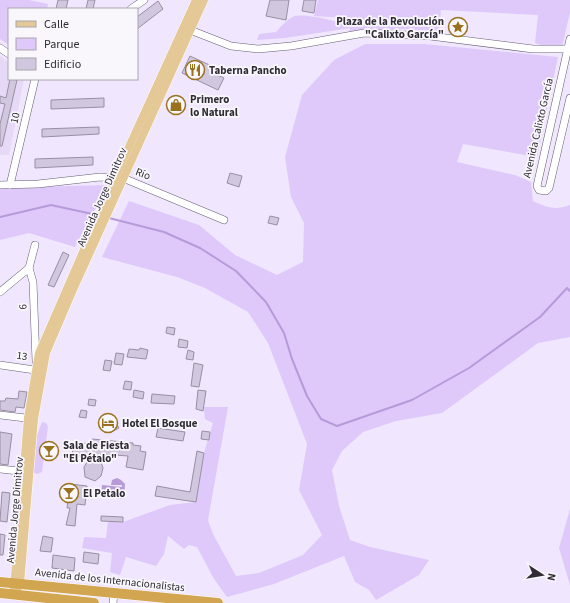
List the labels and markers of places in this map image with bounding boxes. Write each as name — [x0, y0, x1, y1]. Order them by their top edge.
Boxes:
place label: Plaza de la Revolución "Calixto García" — [336, 14, 444, 42]
place icon: Plaza de la Revolución "Calixto García" — [447, 16, 469, 38]
restaurant icon: Taberna Pancho — [184, 59, 206, 81]
place label: Taberna Pancho — [209, 63, 287, 78]
place label: Primero lo Natural — [190, 92, 239, 120]
shop icon: Primero lo Natural — [165, 94, 187, 116]
hotel icon: Hotel El Bosque — [97, 412, 119, 434]
place label: Hotel El Bosque — [122, 416, 198, 431]
place label: Sala de Fiesta "El Pétalo" — [63, 438, 129, 466]
bar icon: Sala de Fiesta "El Pétalo" — [38, 440, 60, 462]
bar icon: El Petalo — [58, 482, 80, 504]
place label: El Petalo — [83, 486, 125, 501]

